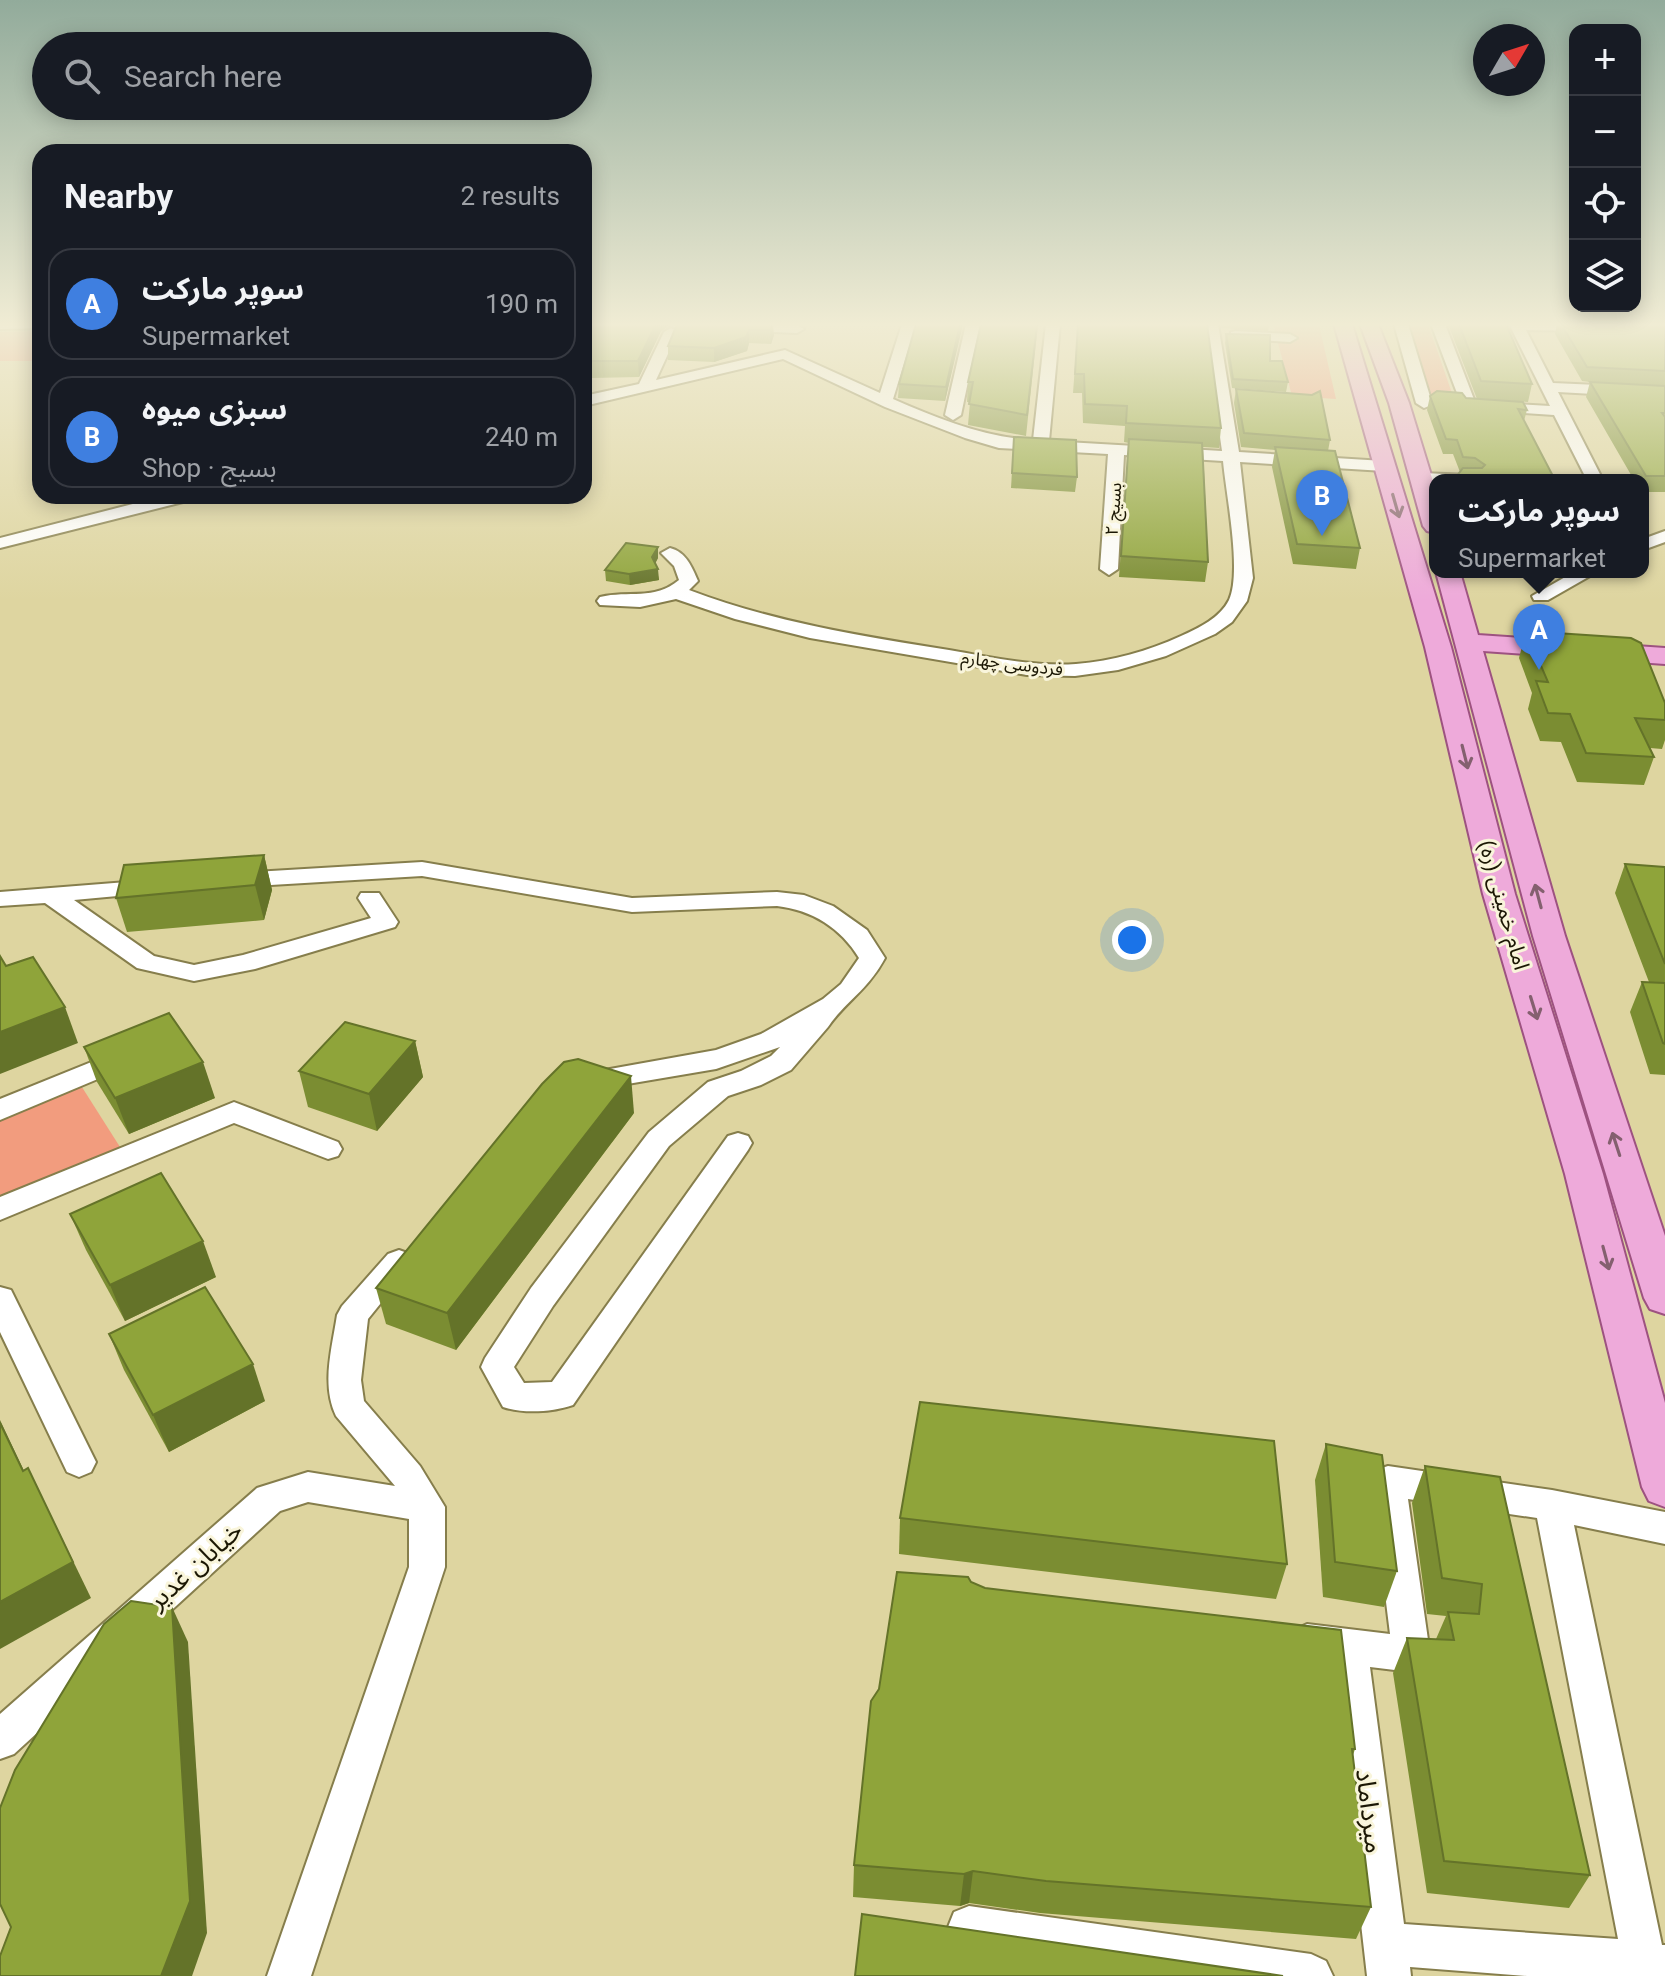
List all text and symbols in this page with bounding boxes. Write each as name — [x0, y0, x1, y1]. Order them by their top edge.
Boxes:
north arrow — [1473, 24, 1545, 96]
map controls — [1569, 24, 1641, 312]
button: + — [1569, 24, 1641, 96]
search box — [32, 32, 592, 120]
icon: search — [60, 54, 104, 98]
text: Search here — [124, 59, 282, 94]
button: − — [1569, 96, 1641, 168]
button: locate — [1569, 168, 1641, 240]
text: Nearby — [64, 176, 173, 216]
text: 2 results — [461, 181, 560, 211]
button: layers — [1569, 240, 1641, 312]
text: سوپر مارکت — [142, 271, 304, 306]
text: A — [83, 289, 101, 319]
text: 190 m — [485, 289, 558, 319]
text: Supermarket — [142, 321, 290, 351]
text: سبزی میوه — [142, 391, 287, 426]
text: B — [84, 422, 100, 452]
text: 240 m — [485, 422, 558, 452]
text: Shop · بسیج — [142, 453, 277, 483]
pin: B — [1296, 470, 1348, 536]
popup — [1429, 474, 1649, 578]
street label: بسیج ۲ — [1101, 482, 1128, 537]
one-way arrow — [1389, 493, 1404, 519]
text: سوپر مارکت — [1458, 493, 1620, 528]
text: Supermarket — [1458, 543, 1606, 573]
pin: A — [1513, 604, 1565, 670]
street label: فردوسی چهارم — [959, 646, 1064, 684]
one-way arrow — [1458, 744, 1473, 769]
street label: امام خمینی (ره) — [1470, 837, 1534, 974]
one-way arrow — [1530, 883, 1545, 909]
your location — [1112, 920, 1152, 960]
one-way arrow — [1527, 994, 1542, 1020]
one-way arrow — [1608, 1131, 1623, 1157]
one-way arrow — [1599, 1244, 1614, 1270]
street label: خیابان غدیر — [141, 1515, 248, 1616]
street label: میرداماد — [1350, 1767, 1390, 1855]

